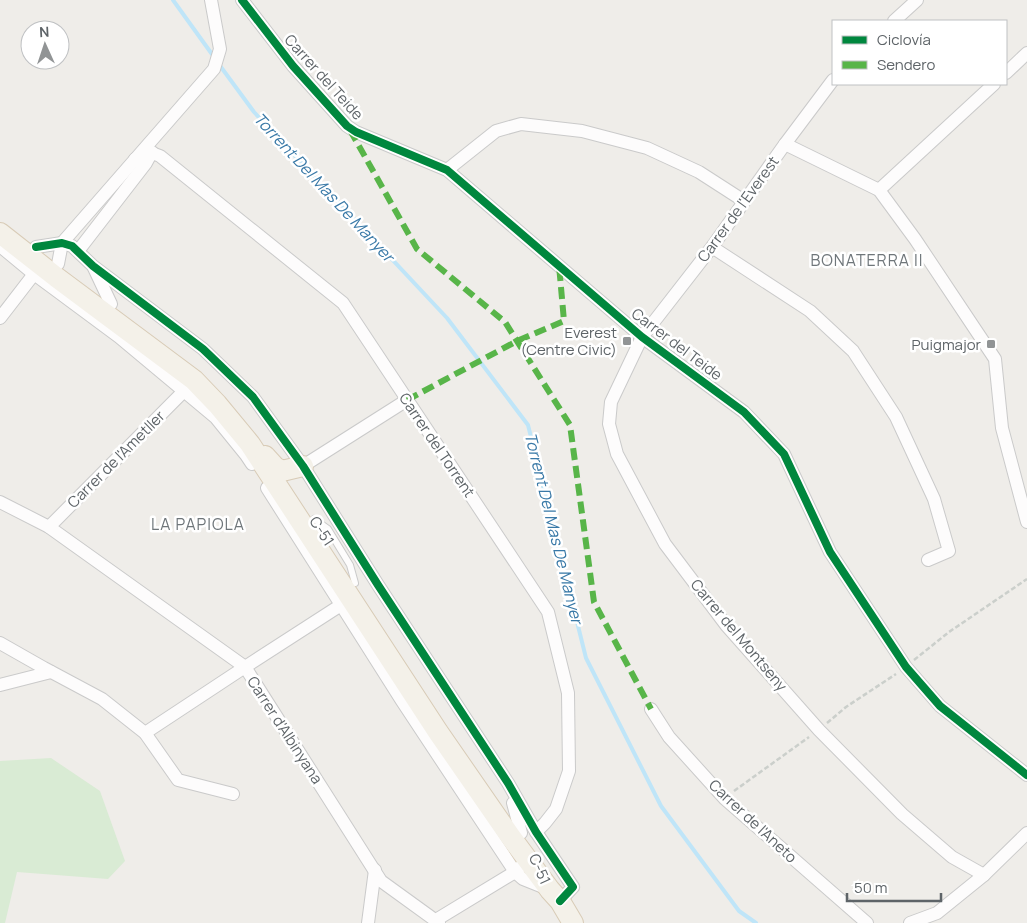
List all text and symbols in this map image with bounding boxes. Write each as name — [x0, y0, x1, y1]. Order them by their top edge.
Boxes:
north arrow — [20, 20, 70, 70]
legend — [832, 20, 1007, 85]
text: N — [39, 22, 50, 41]
text: Ciclovía — [877, 29, 931, 50]
street label: Carrer del Teide — [280, 30, 368, 125]
text: Sendero — [877, 54, 936, 75]
water label: Torrent Del Mas De Manyer — [249, 108, 401, 268]
street label: Carrer de l'Everest — [692, 152, 784, 266]
district label: BONATERRA II — [810, 249, 924, 271]
street label: Carrer del Teide — [627, 303, 727, 385]
place label: Everest (Centre Civic) — [521, 322, 617, 360]
place label: Puigmajor — [912, 334, 982, 355]
marker: Everest (Centre Civic) — [621, 335, 633, 347]
marker: Puigmajor — [985, 338, 997, 350]
street label: Carrer del Torrent — [394, 389, 480, 501]
street label: Carrer de l'Ametller — [63, 405, 170, 512]
water label: Torrent Del Mas De Manyer — [520, 430, 589, 628]
street label: C-51 — [305, 512, 339, 550]
district label: LA PAPIOLA — [151, 513, 245, 535]
street label: Carrer del Montseny — [686, 574, 792, 696]
street label: Carrer d'Albinyana — [242, 672, 328, 788]
street label: Carrer de l'Aneto — [704, 775, 802, 868]
street label: C-51 — [524, 850, 556, 888]
scale bar — [847, 870, 941, 902]
text: 50 m — [854, 877, 888, 898]

